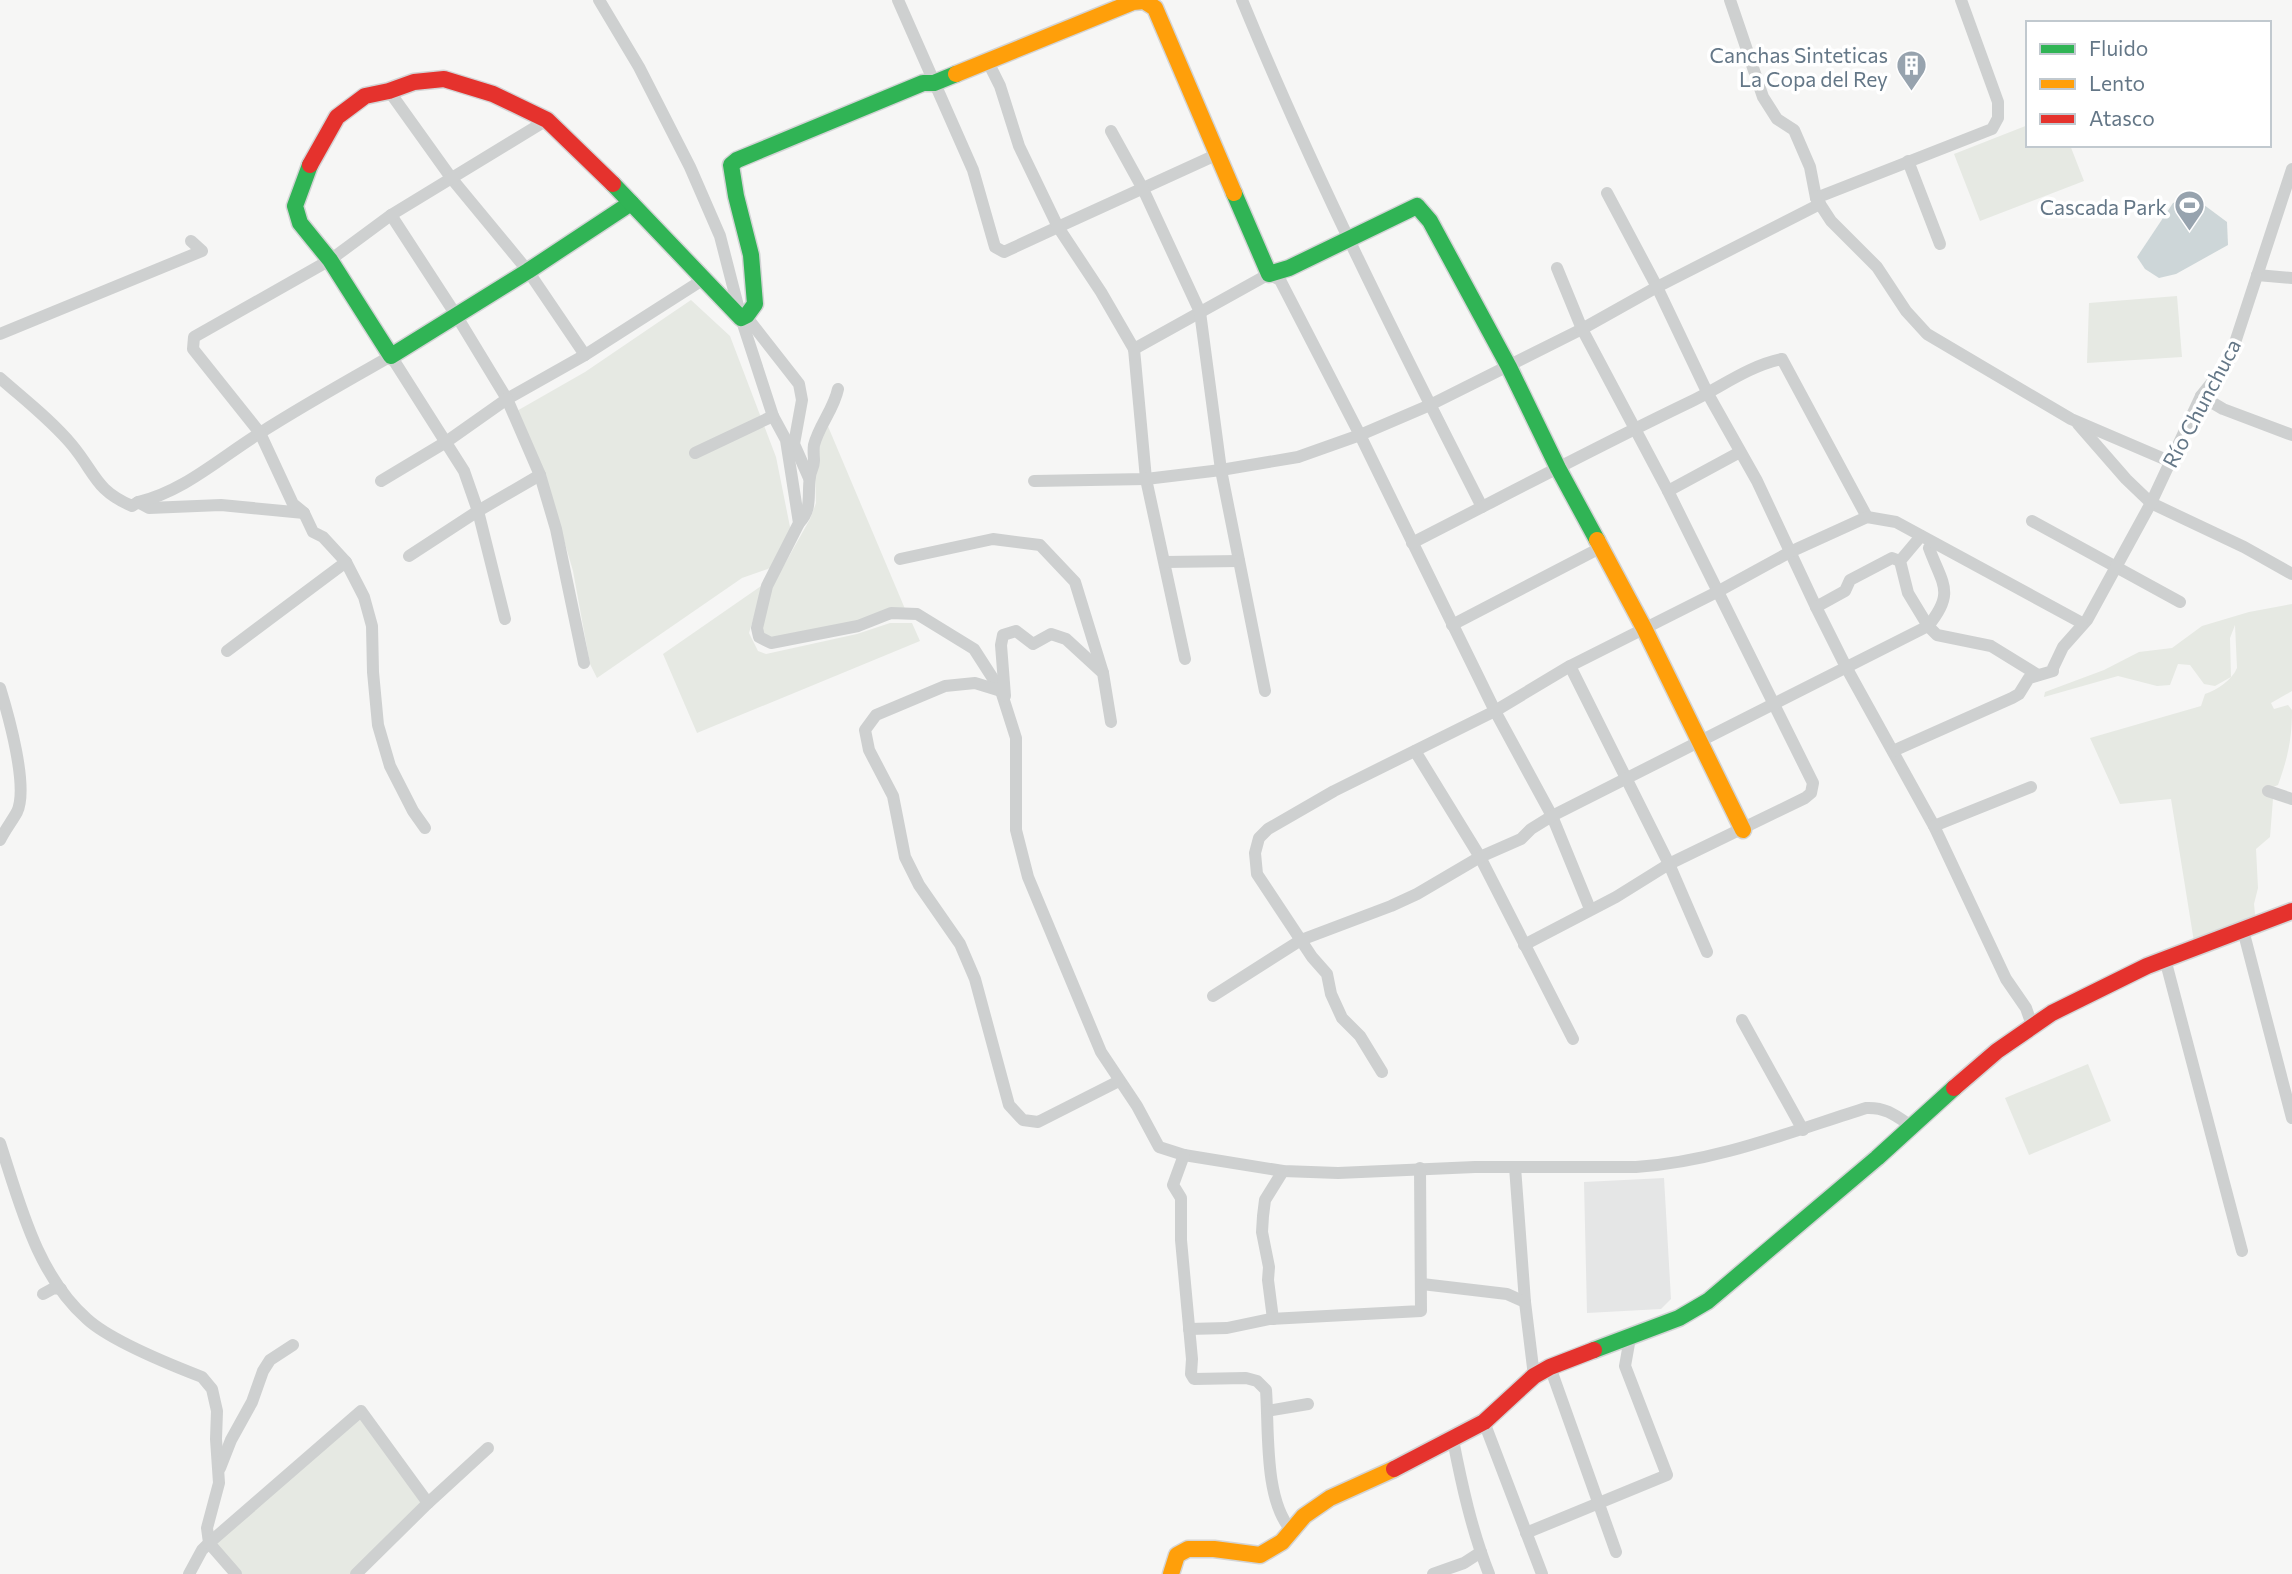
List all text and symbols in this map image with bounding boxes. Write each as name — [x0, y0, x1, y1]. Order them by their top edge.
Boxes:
legend — [2026, 21, 2271, 147]
text: Fluido — [2089, 35, 2148, 60]
place label: Canchas Sinteticas La Copa del Rey — [1710, 42, 1888, 91]
building icon: Canchas Sinteticas La Copa del Rey — [1894, 49, 1928, 93]
text: Lento — [2089, 70, 2145, 95]
text: Atasco — [2089, 105, 2155, 130]
sports icon: Cascada Park — [2173, 189, 2207, 233]
place label: Cascada Park — [2040, 194, 2167, 219]
street label: Río Chunchuca — [2157, 335, 2245, 471]

